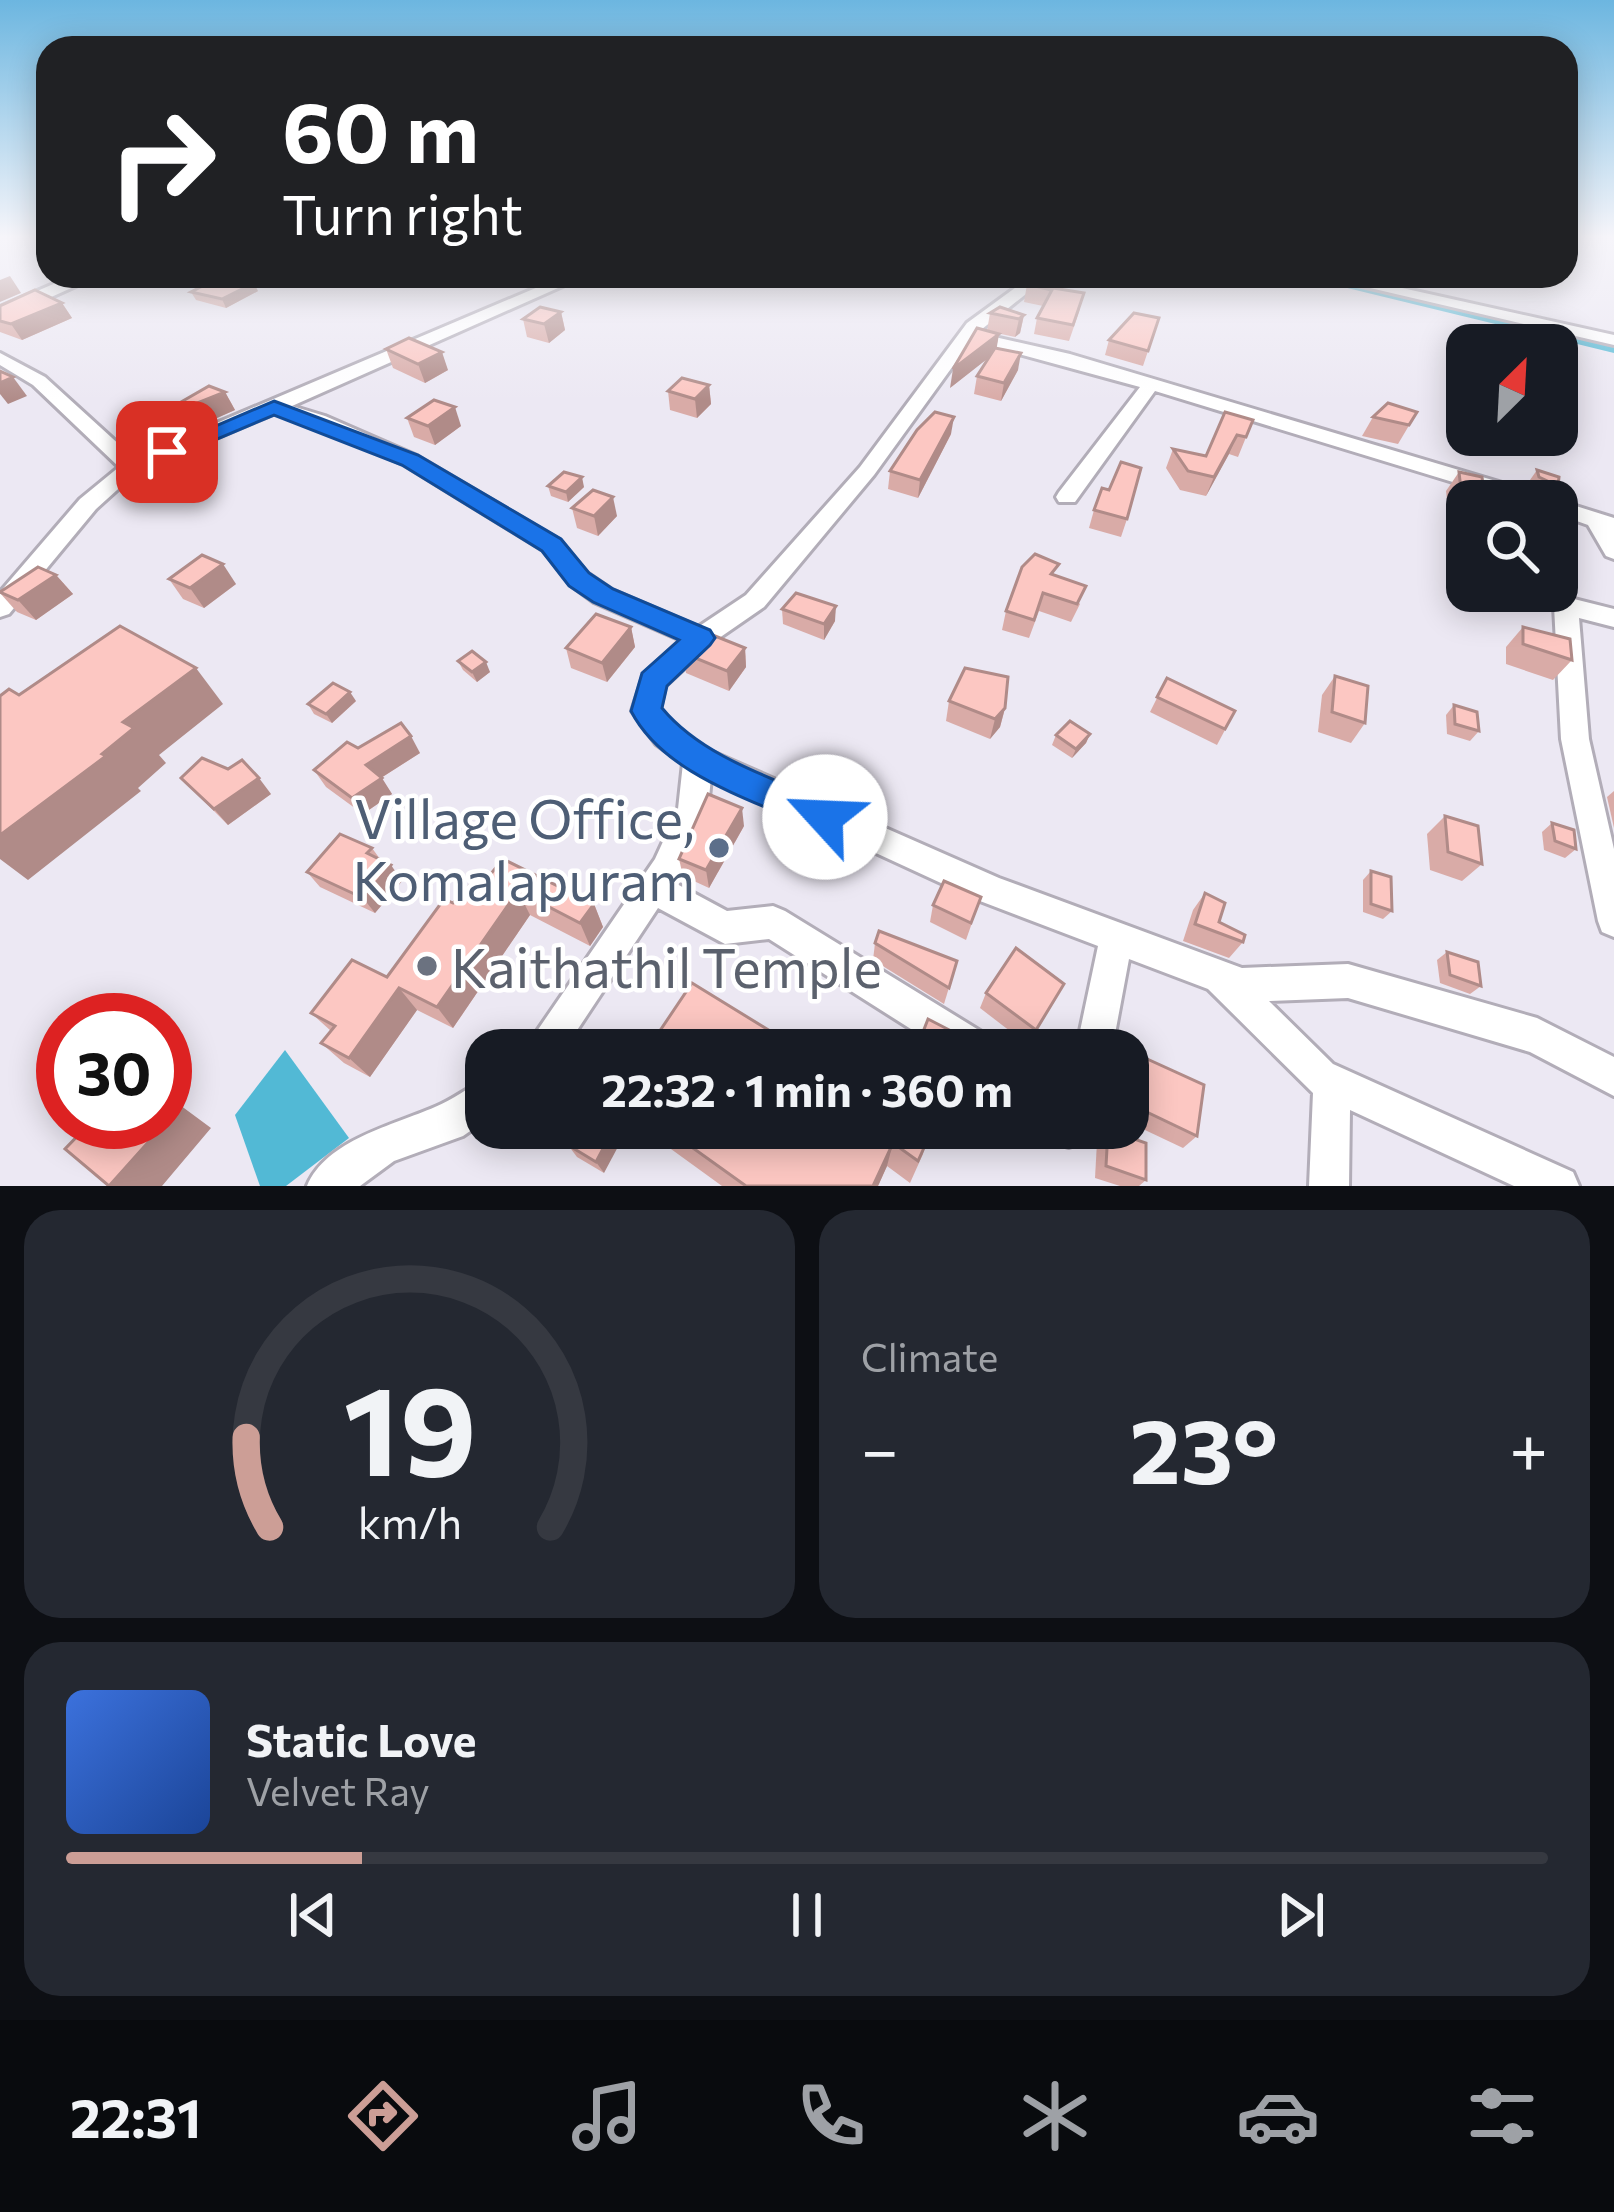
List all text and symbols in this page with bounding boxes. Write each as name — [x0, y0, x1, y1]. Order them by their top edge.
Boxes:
text: 60 m — [282, 78, 479, 180]
icon: right — [84, 84, 240, 240]
text: Turn right — [282, 180, 523, 246]
north arrow — [1446, 324, 1578, 456]
map controls — [1446, 324, 1578, 612]
pin — [116, 401, 218, 503]
icon: arrive — [134, 419, 200, 485]
button: search — [1446, 480, 1578, 612]
position arrow — [762, 754, 888, 880]
place label: Village Office, Komalapuram — [353, 784, 695, 912]
marker: Village Office, Komalapuram — [706, 835, 732, 861]
place label: Kaithathil Temple — [451, 933, 882, 999]
marker: Kaithathil Temple — [414, 953, 440, 979]
speed limit sign: 30 — [36, 993, 192, 1149]
text: 22:32 · 1 min · 360 m — [601, 1061, 1013, 1116]
text: Climate — [861, 1332, 998, 1380]
text: 19 — [343, 1349, 476, 1502]
text: 23° — [1130, 1392, 1278, 1503]
text: − — [861, 1407, 899, 1488]
text: + — [1509, 1407, 1548, 1488]
text: km/h — [357, 1495, 462, 1548]
text: Static Love — [246, 1711, 476, 1766]
text: Velvet Ray — [246, 1766, 430, 1814]
icon: previous — [280, 1882, 346, 1948]
icon: pause — [774, 1882, 840, 1948]
icon: next — [1268, 1882, 1334, 1948]
icon: directions — [341, 2074, 425, 2158]
icon: music — [565, 2074, 649, 2158]
icon: phone — [789, 2074, 873, 2158]
icon: climate — [1013, 2074, 1097, 2158]
icon: car — [1236, 2074, 1320, 2158]
icon: filters — [1460, 2074, 1544, 2158]
text: 22:31 — [70, 2083, 202, 2149]

